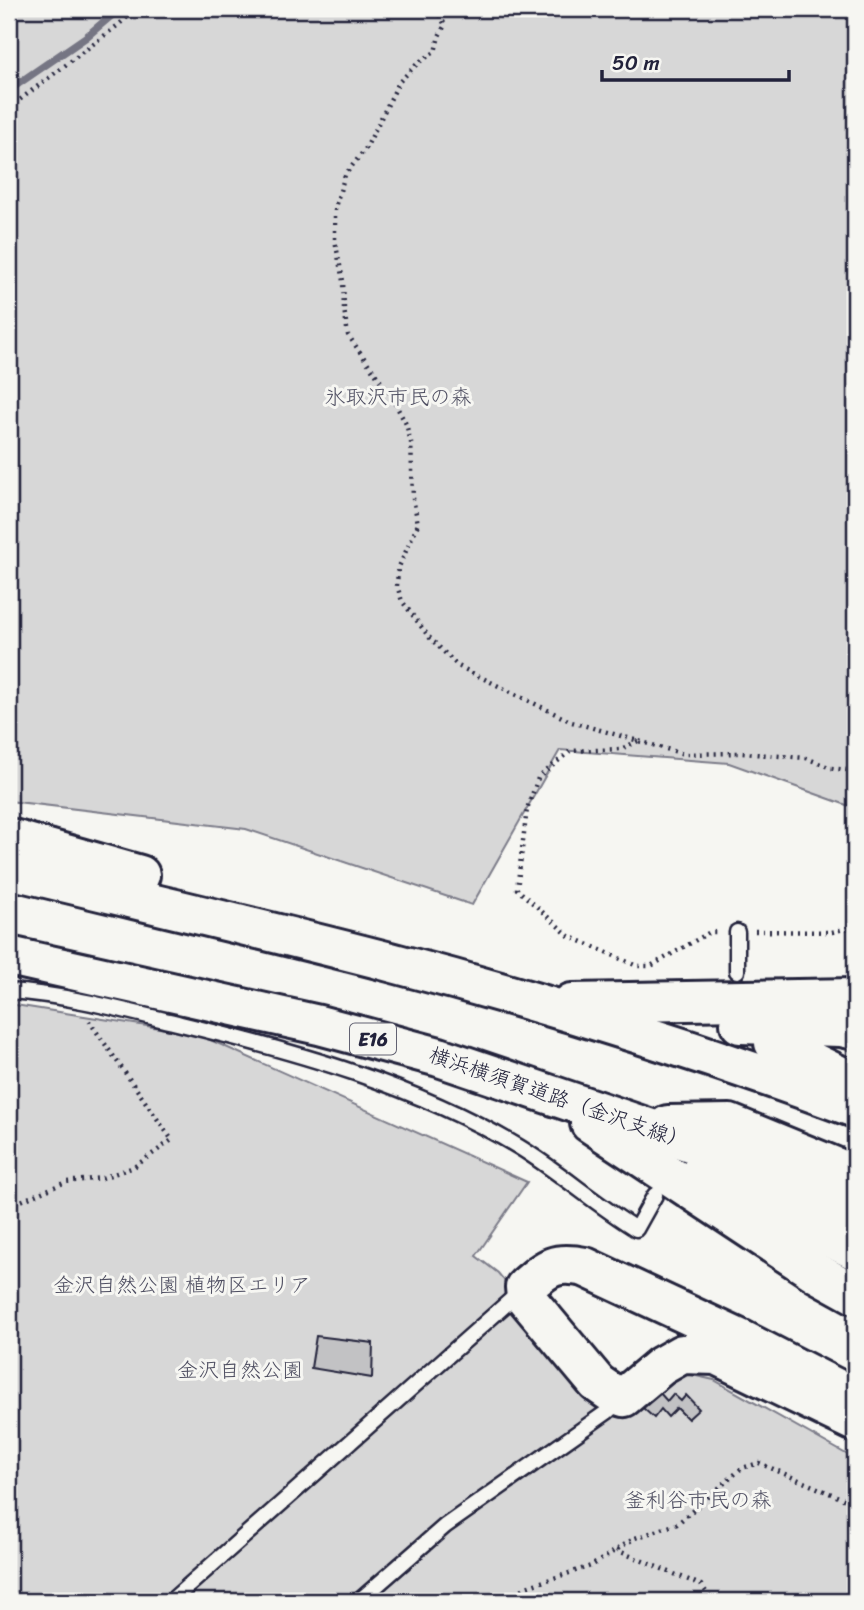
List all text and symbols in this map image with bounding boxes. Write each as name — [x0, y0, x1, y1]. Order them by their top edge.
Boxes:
scale bar — [602, 38, 789, 82]
text: 50 m — [612, 44, 660, 82]
park label: 氷取沢市民の森 — [325, 378, 472, 416]
road number: E16 — [350, 1023, 396, 1054]
street label: 横浜横須賀道路（金沢支線） — [424, 1036, 694, 1160]
park label: 金沢自然公園 植物区エリア — [53, 1266, 311, 1304]
park label: 金沢自然公園 — [177, 1351, 303, 1389]
park label: 釜利谷市民の森 — [625, 1481, 772, 1519]

